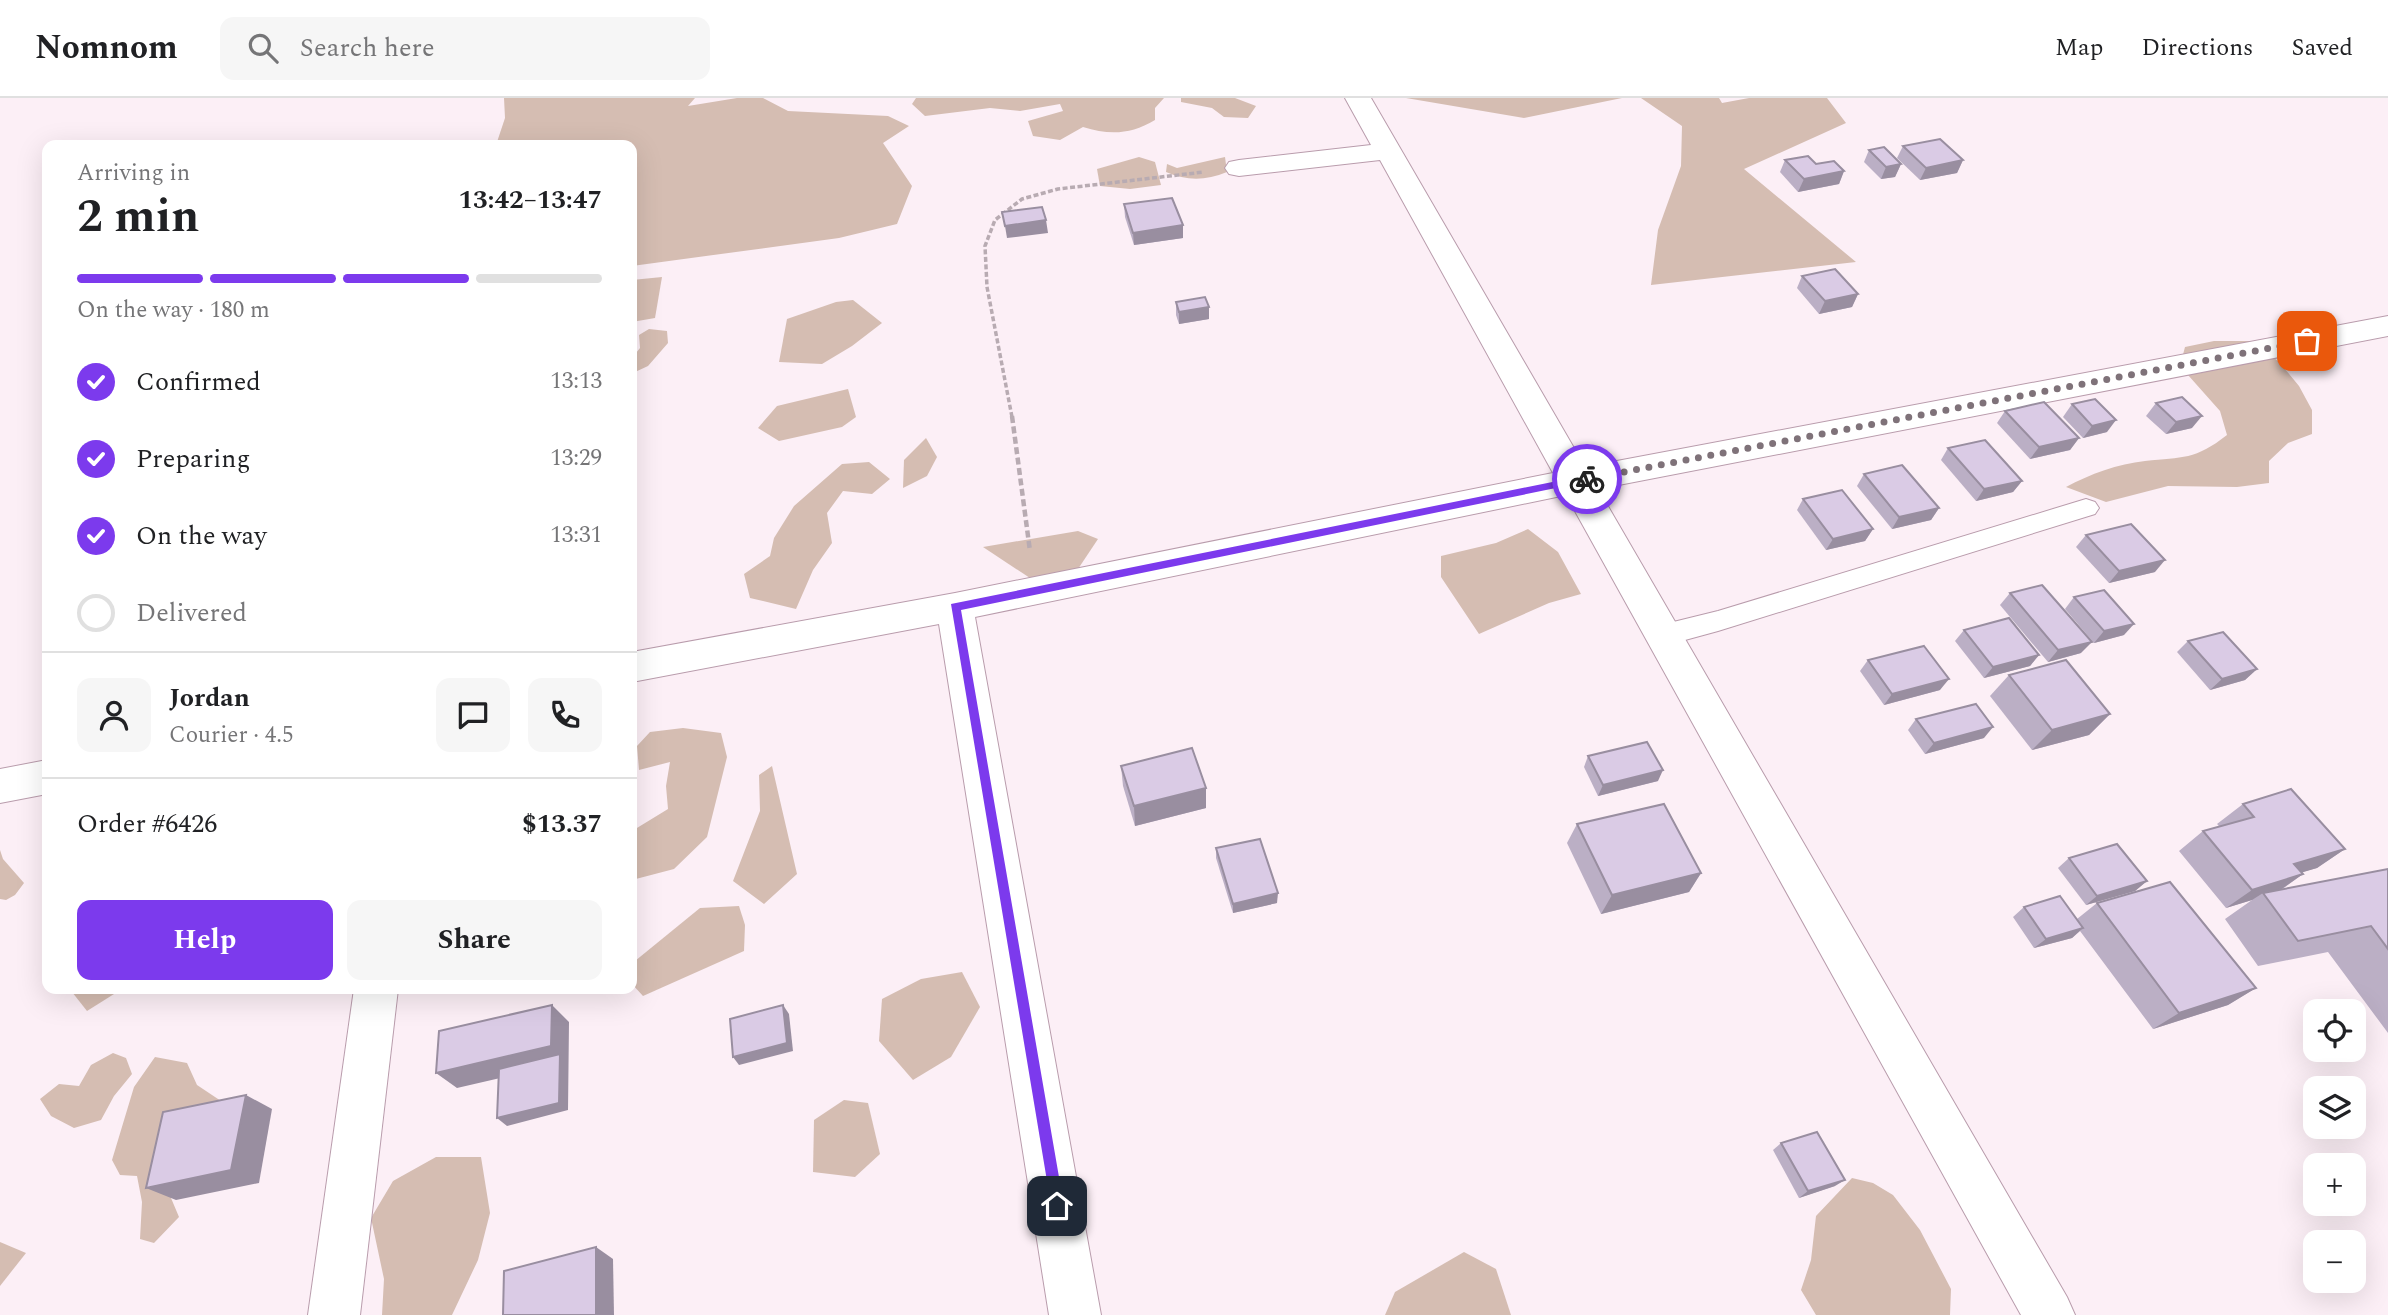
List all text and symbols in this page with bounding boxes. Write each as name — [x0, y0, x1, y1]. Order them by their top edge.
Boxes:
search box — [220, 17, 710, 80]
text: Nomnom — [35, 23, 178, 73]
text: Search here — [300, 28, 435, 68]
icon: search — [244, 29, 282, 67]
text: Map — [2055, 30, 2103, 66]
text: Directions — [2141, 30, 2253, 66]
text: Saved — [2291, 30, 2353, 66]
text: Arriving in — [77, 156, 190, 191]
text: 13:42–13:47 — [458, 180, 602, 220]
text: 2 min — [77, 182, 199, 252]
text: On the way · 180 m — [77, 293, 270, 328]
pin — [2277, 311, 2337, 371]
icon: bag — [2288, 322, 2326, 360]
text: Confirmed — [136, 362, 261, 402]
icon: check — [77, 363, 115, 401]
text: 13:13 — [550, 364, 602, 399]
text: Preparing — [136, 439, 250, 479]
icon: check — [77, 440, 115, 478]
text: 13:29 — [550, 441, 602, 476]
courier — [1552, 444, 1622, 514]
icon: bike — [1568, 460, 1606, 498]
text: On the way — [136, 516, 267, 556]
icon: check — [77, 517, 115, 555]
text: 13:31 — [550, 518, 602, 553]
text: Delivered — [136, 593, 247, 633]
button: person — [77, 678, 151, 752]
text: Jordan — [169, 678, 250, 718]
button: chat — [436, 678, 510, 752]
button: phone — [528, 678, 602, 752]
text: Courier · 4.5 — [169, 718, 294, 753]
text: Order #6426 — [77, 804, 217, 844]
text: $13.37 — [522, 804, 602, 844]
button: Help — [77, 900, 333, 980]
button: Share — [347, 900, 602, 980]
map controls — [2303, 999, 2366, 1293]
button: locate — [2303, 999, 2366, 1062]
button: layers — [2303, 1076, 2366, 1139]
button: + — [2303, 1153, 2366, 1216]
pin — [1027, 1176, 1087, 1236]
icon: home — [1038, 1187, 1076, 1225]
button: − — [2303, 1230, 2366, 1293]

